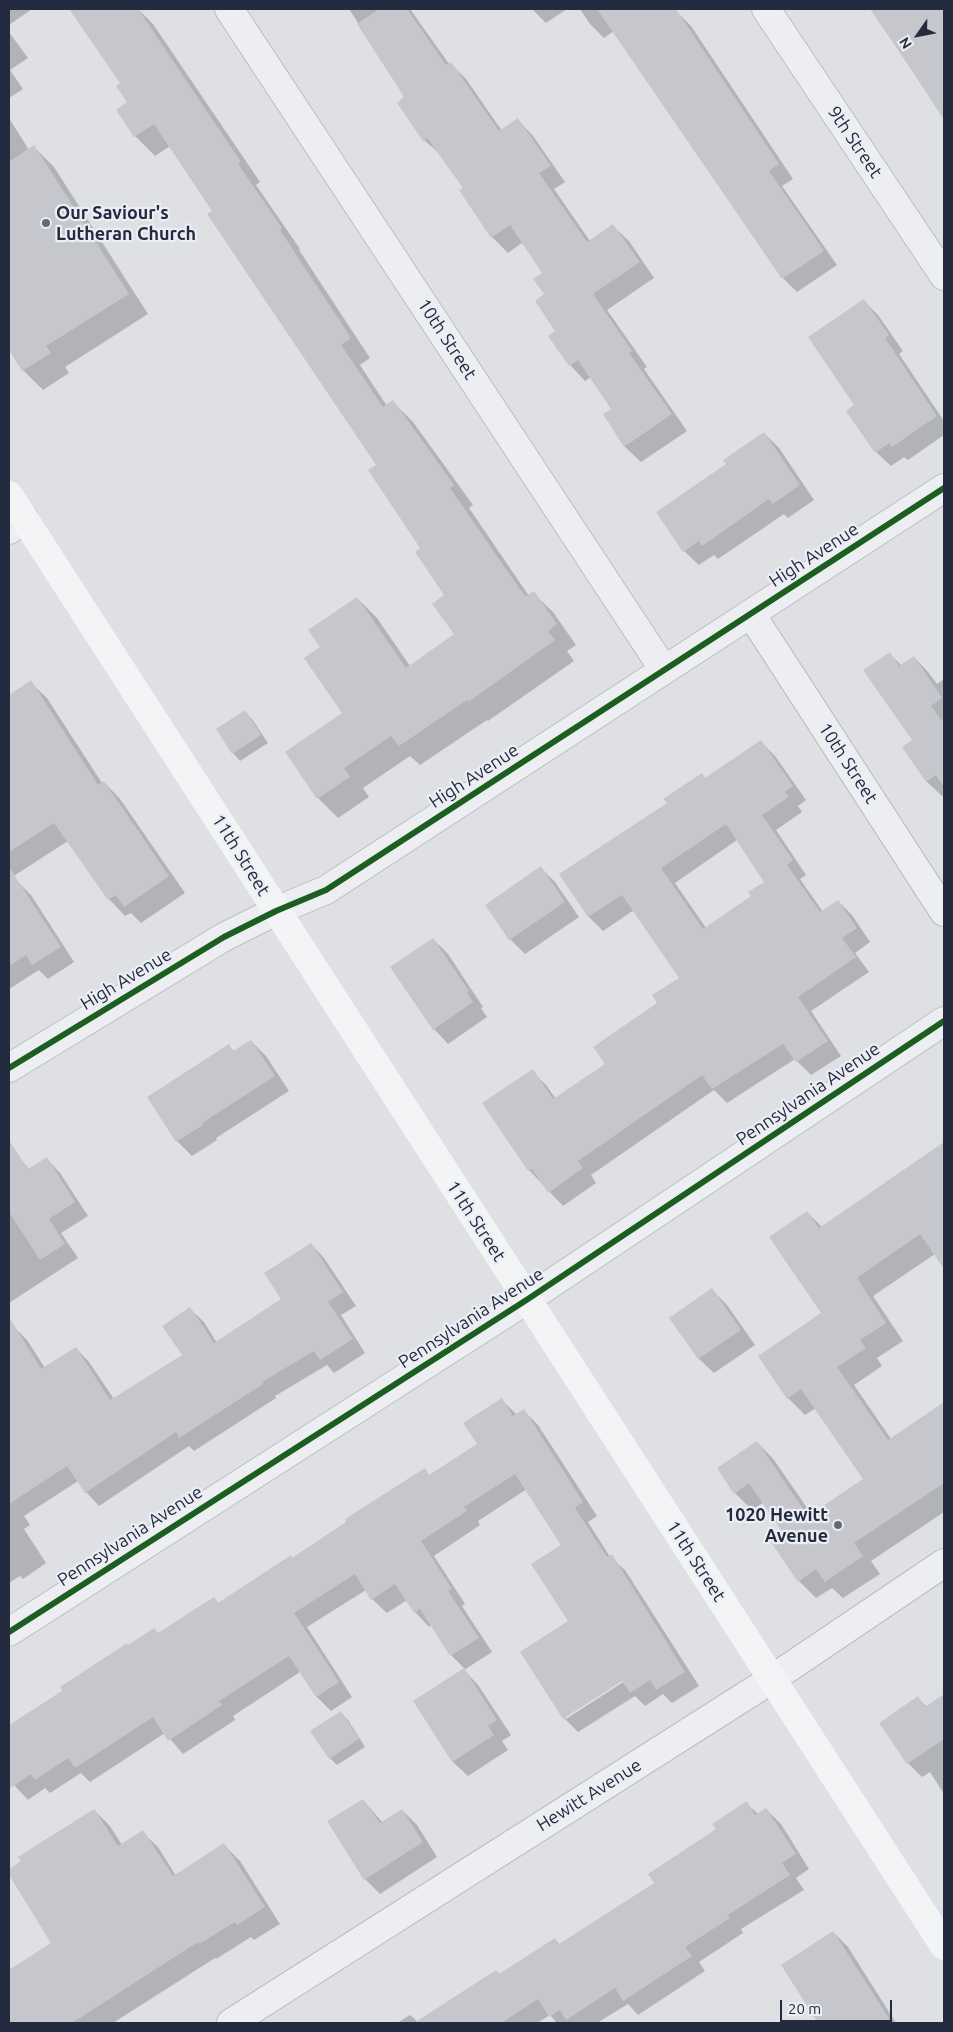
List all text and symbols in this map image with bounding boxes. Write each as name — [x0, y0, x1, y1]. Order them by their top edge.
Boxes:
north arrow — [893, 10, 943, 60]
text: N — [896, 34, 915, 52]
street label: 9th Street — [823, 102, 887, 182]
place label: Our Saviour's Lutheran Church — [56, 202, 196, 244]
marker: Our Saviour's Lutheran Church — [40, 217, 52, 229]
street label: 10th Street — [413, 295, 481, 383]
street label: High Avenue — [765, 518, 863, 592]
street label: 10th Street — [814, 719, 882, 807]
street label: High Avenue — [425, 739, 523, 813]
street label: 11th Street — [207, 810, 275, 900]
street label: High Avenue — [77, 943, 175, 1015]
street label: Pennsylvania Avenue — [732, 1038, 884, 1150]
street label: 11th Street — [442, 1177, 510, 1265]
street label: Pennsylvania Avenue — [394, 1263, 548, 1373]
street label: Pennsylvania Avenue — [53, 1481, 207, 1591]
place label: 1020 Hewitt Avenue — [725, 1504, 828, 1546]
street label: 11th Street — [662, 1517, 730, 1605]
marker: 1020 Hewitt Avenue — [832, 1519, 844, 1531]
street label: Hewitt Avenue — [533, 1754, 645, 1836]
scale bar — [783, 1990, 896, 2022]
text: 20 m — [788, 2000, 821, 2017]

